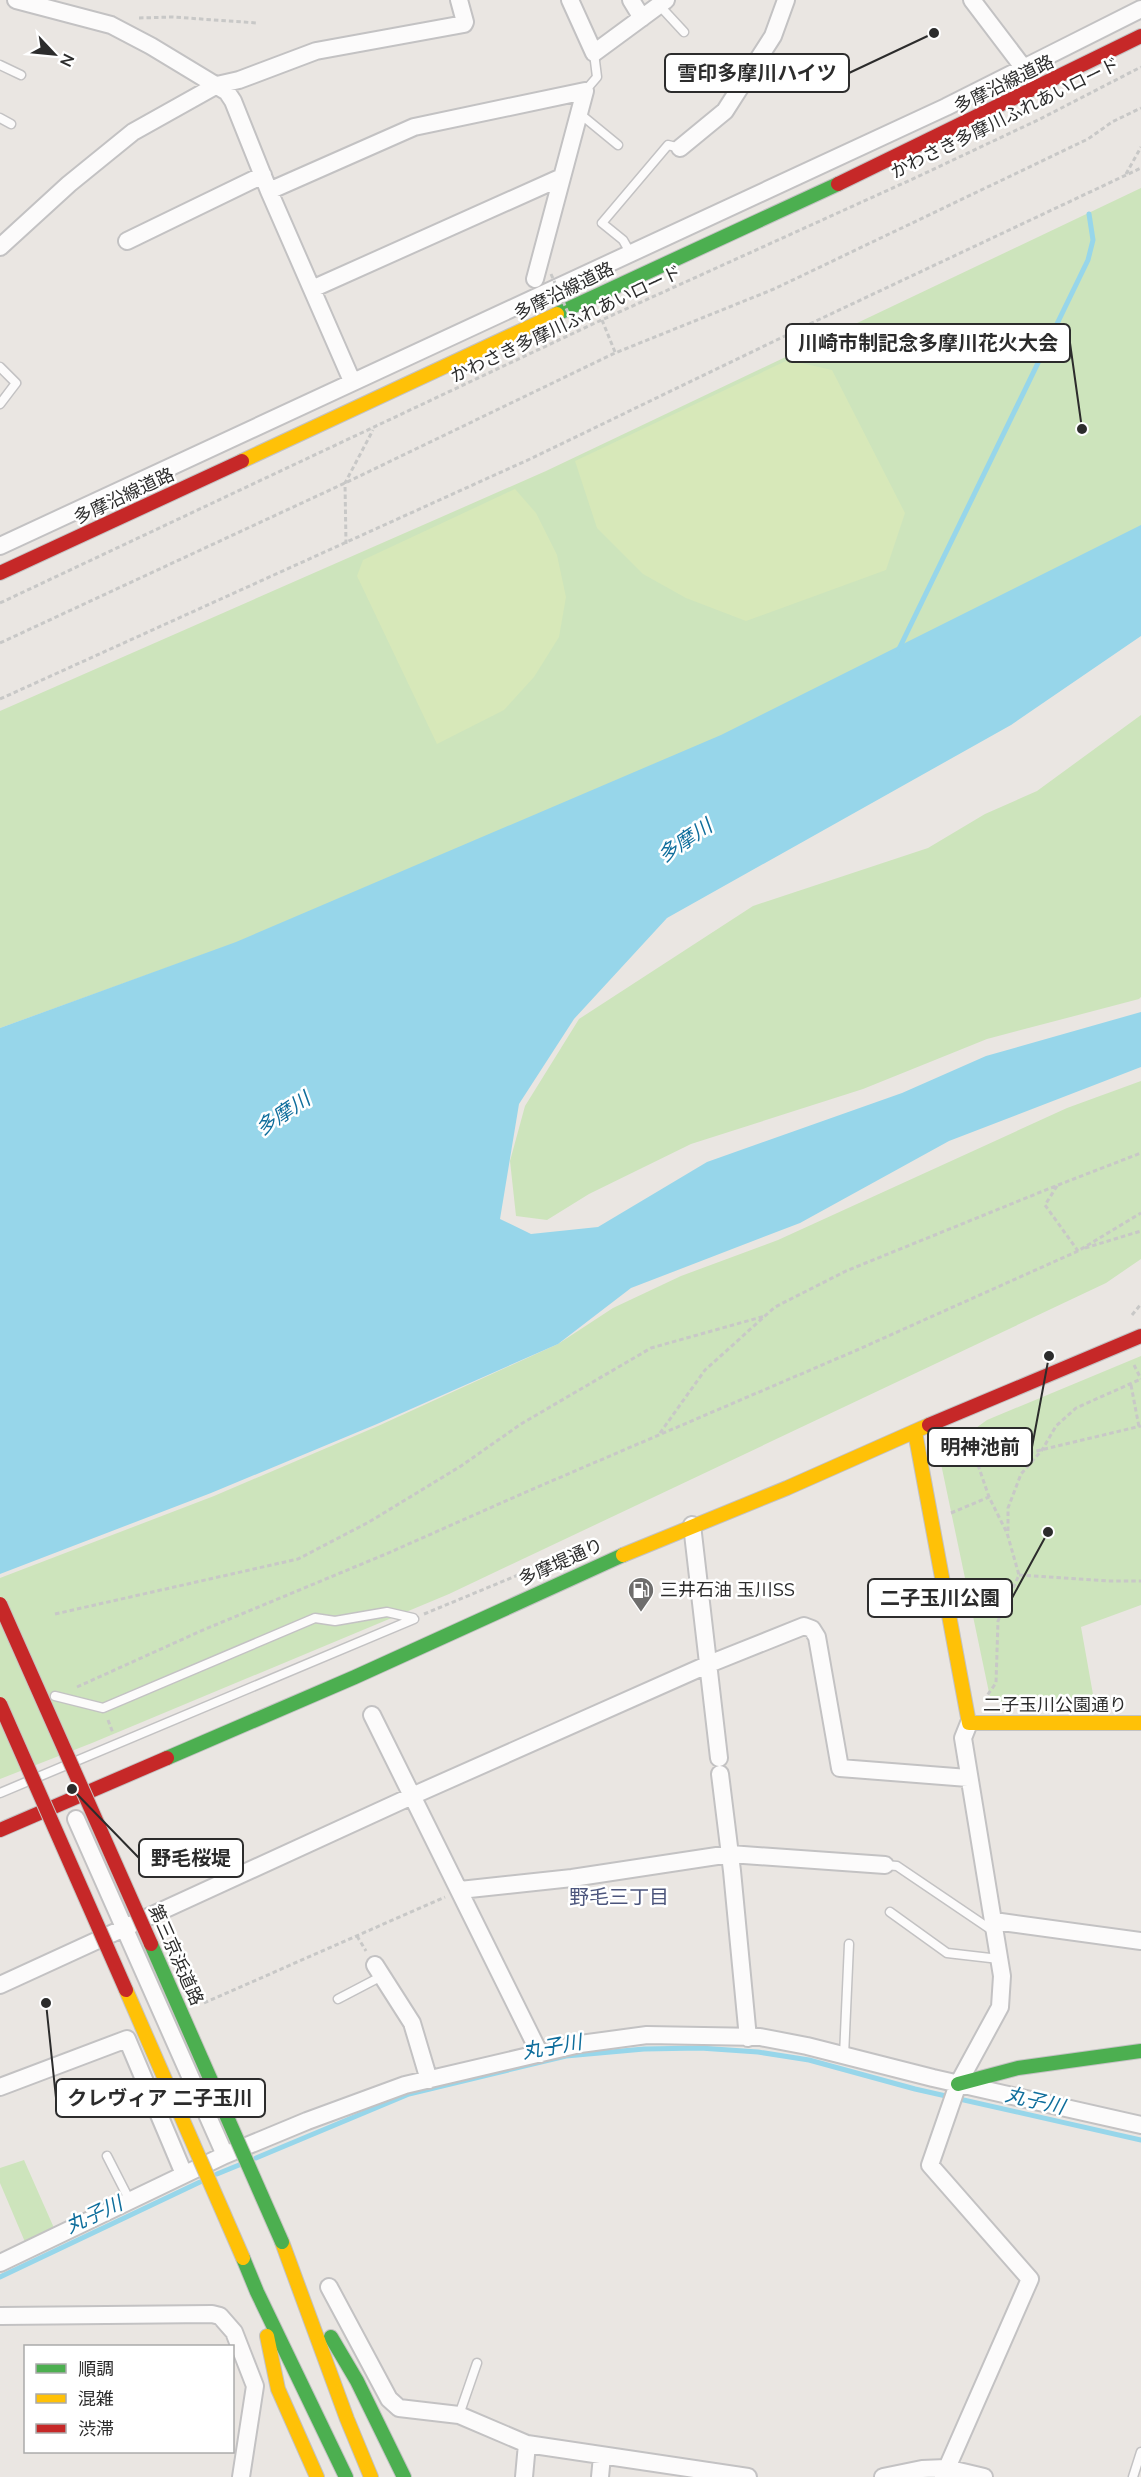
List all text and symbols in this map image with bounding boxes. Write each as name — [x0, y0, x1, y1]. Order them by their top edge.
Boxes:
north arrow — [24, 24, 84, 84]
text: N — [54, 50, 79, 70]
street label: 多摩沿線道路 — [950, 50, 1058, 118]
street label: かわさき多摩川ふれあいロード — [886, 52, 1124, 184]
callout: 雪印多摩川ハイツ — [665, 54, 849, 92]
text: 雪印多摩川ハイツ — [677, 60, 837, 87]
street label: 多摩沿線道路 — [510, 257, 618, 325]
street label: かわさき多摩川ふれあいロード — [447, 260, 685, 388]
callout: 川崎市制記念多摩川花火大会 — [786, 324, 1070, 362]
text: 川崎市制記念多摩川花火大会 — [798, 330, 1058, 357]
street label: 多摩沿線道路 — [70, 462, 178, 530]
water label: 多摩川 — [653, 812, 719, 869]
water label: 多摩川 — [251, 1085, 317, 1142]
callout: 明神池前 — [928, 1428, 1032, 1466]
text: 明神池前 — [940, 1434, 1020, 1461]
street label: 多摩堤通り — [515, 1533, 607, 1591]
fuel station icon: 三井石油 玉川SS — [626, 1575, 656, 1613]
place label: 三井石油 玉川SS — [660, 1578, 795, 1602]
callout: 二子玉川公園 — [868, 1579, 1012, 1617]
text: 二子玉川公園 — [880, 1585, 1000, 1612]
street label: 二子玉川公園通り — [983, 1693, 1127, 1717]
callout: 野毛桜堤 — [139, 1839, 243, 1877]
text: 野毛桜堤 — [151, 1845, 231, 1872]
district label: 野毛三丁目 — [569, 1884, 669, 1911]
street label: 第三京浜道路 — [143, 1901, 209, 2009]
water label: 丸子川 — [520, 2028, 586, 2066]
callout: クレヴィア 二子玉川 — [56, 2079, 265, 2117]
water label: 丸子川 — [1003, 2081, 1069, 2121]
text: クレヴィア 二子玉川 — [67, 2085, 253, 2112]
water label: 丸子川 — [61, 2189, 129, 2240]
legend — [24, 2345, 234, 2453]
text: 順調 — [78, 2357, 114, 2381]
text: 混雑 — [78, 2387, 114, 2411]
text: 渋滞 — [78, 2417, 114, 2441]

